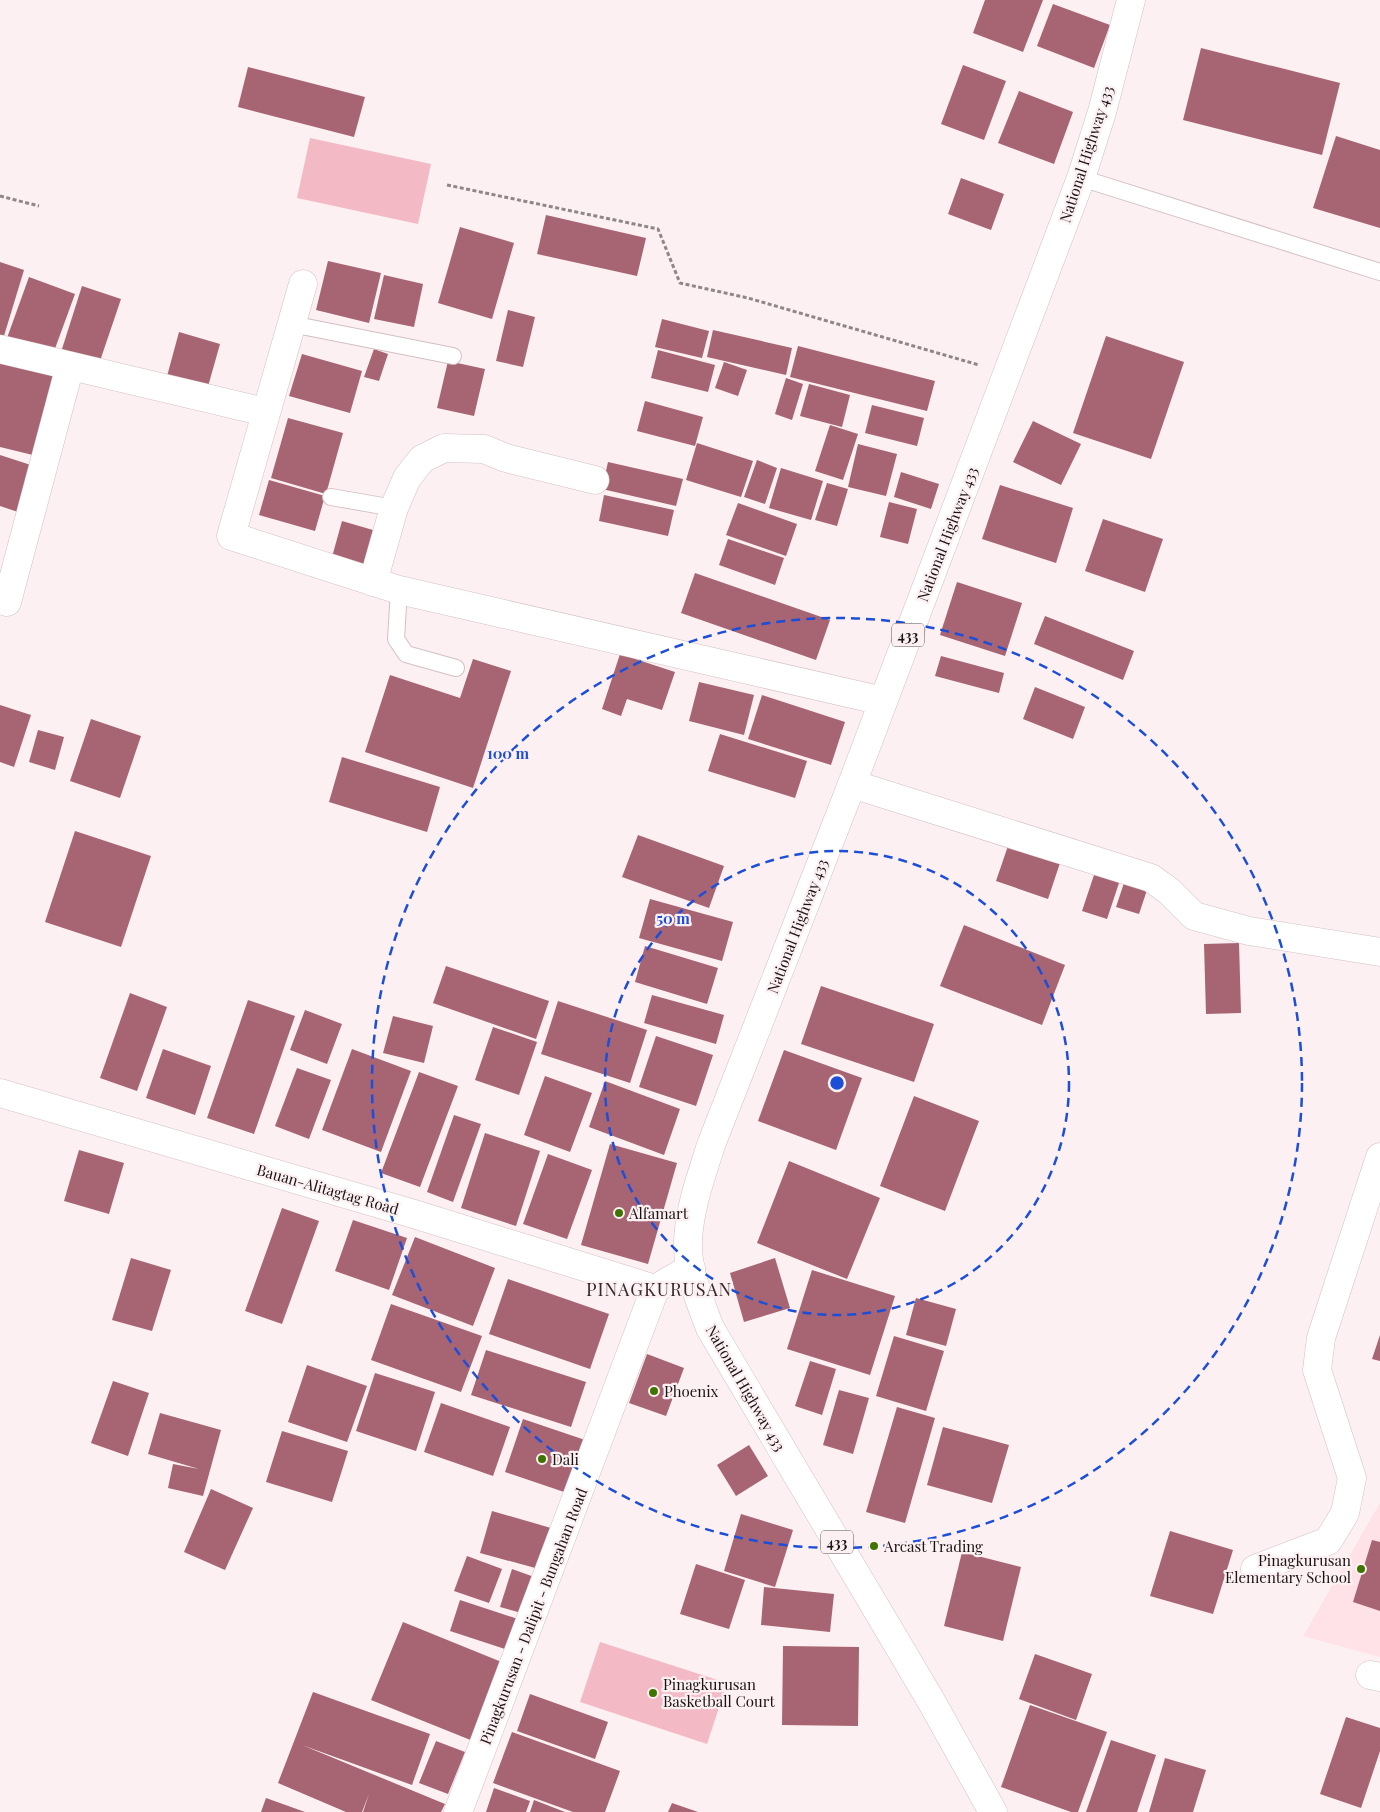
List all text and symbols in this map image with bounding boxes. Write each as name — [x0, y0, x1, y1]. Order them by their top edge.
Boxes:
street label: National Highway 433 — [1054, 83, 1118, 225]
street label: National Highway 433 — [912, 464, 982, 604]
road number: 433 — [892, 624, 924, 646]
text: 100 m — [487, 743, 530, 763]
street label: National Highway 433 — [762, 856, 832, 996]
text: 50 m — [656, 908, 690, 928]
centre of rings — [828, 1074, 846, 1092]
street label: Bauan-Alitagtag Road — [255, 1159, 402, 1219]
place label: Alfamart — [628, 1203, 689, 1223]
marker: Alfamart — [613, 1207, 625, 1219]
district label: PINAGKURUSAN — [586, 1277, 732, 1301]
street label: National Highway 433 — [702, 1321, 790, 1455]
place label: Phoenix — [664, 1381, 719, 1401]
marker: Phoenix — [648, 1385, 660, 1397]
place label: Dali — [552, 1449, 580, 1469]
marker: Dali — [536, 1453, 548, 1465]
street label: Pinagkurusan - Dalipit - Bungahan Road — [475, 1485, 591, 1747]
road number: 433 — [821, 1530, 853, 1554]
place label: Arcast Trading — [883, 1536, 983, 1556]
marker: Arcast Trading — [868, 1540, 880, 1552]
place label: Pinagkurusan Elementary School — [1225, 1550, 1351, 1587]
marker: Pinagkurusan Elementary School — [1355, 1563, 1367, 1575]
place label: Pinagkurusan Basketball Court — [663, 1674, 775, 1711]
marker: Pinagkurusan Basketball Court — [647, 1687, 659, 1699]

